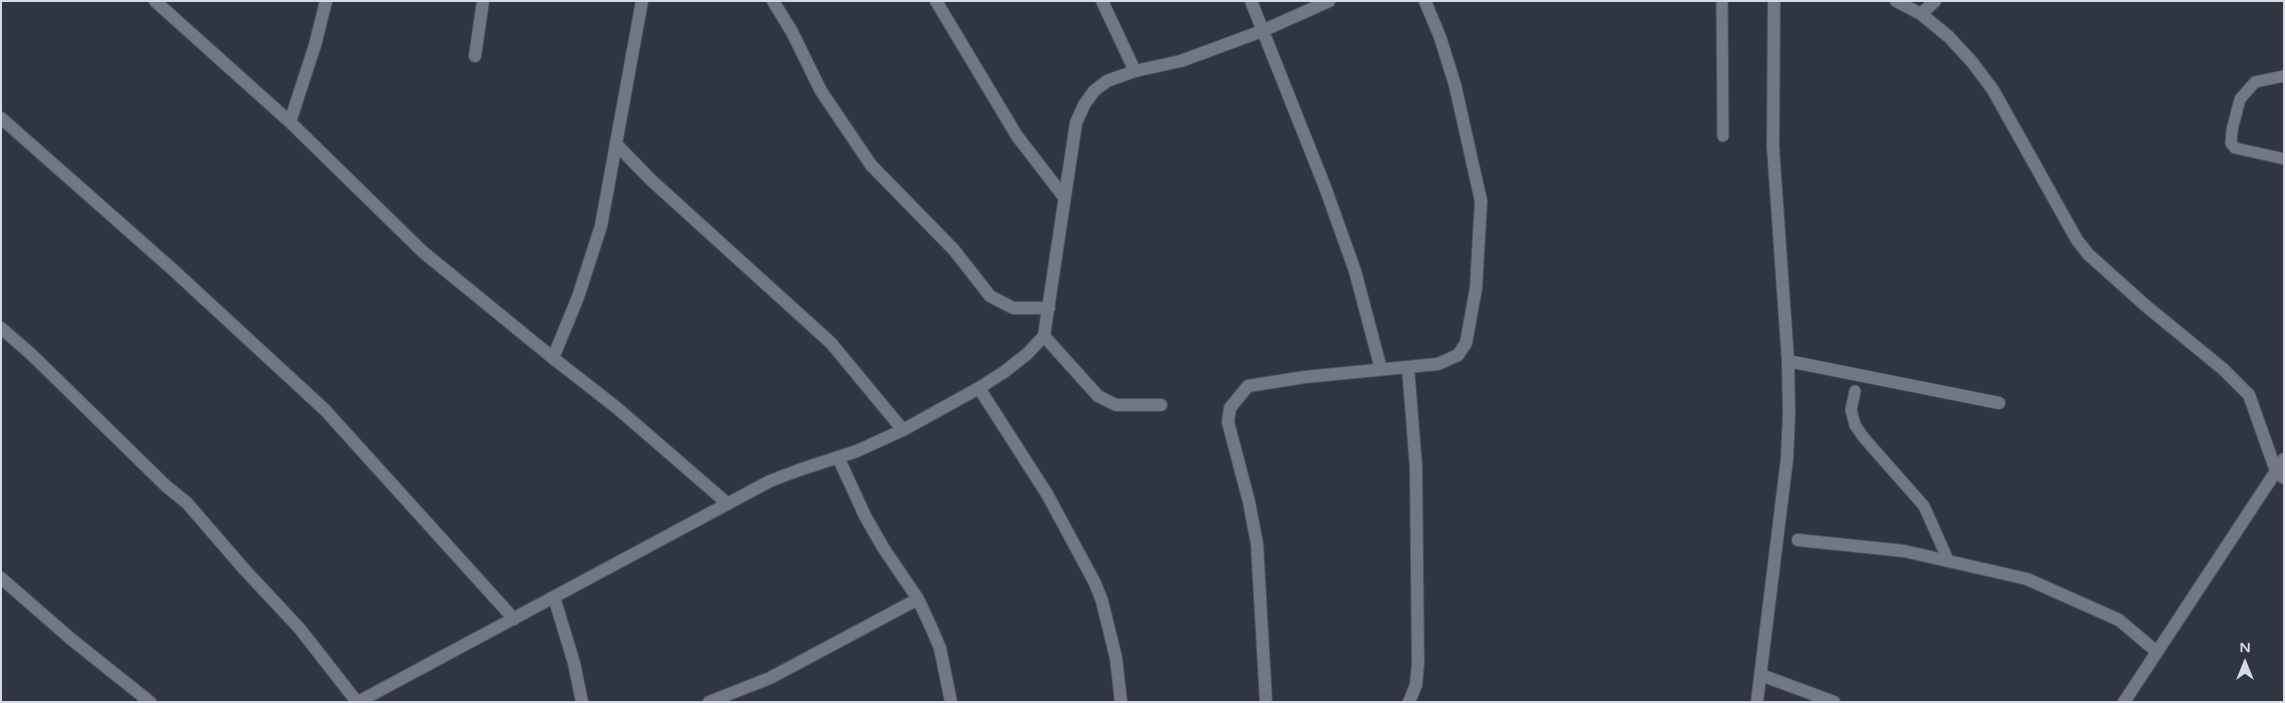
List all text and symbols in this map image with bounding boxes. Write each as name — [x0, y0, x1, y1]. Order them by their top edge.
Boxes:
north arrow — [2220, 638, 2270, 688]
text: N — [2239, 639, 2251, 656]

